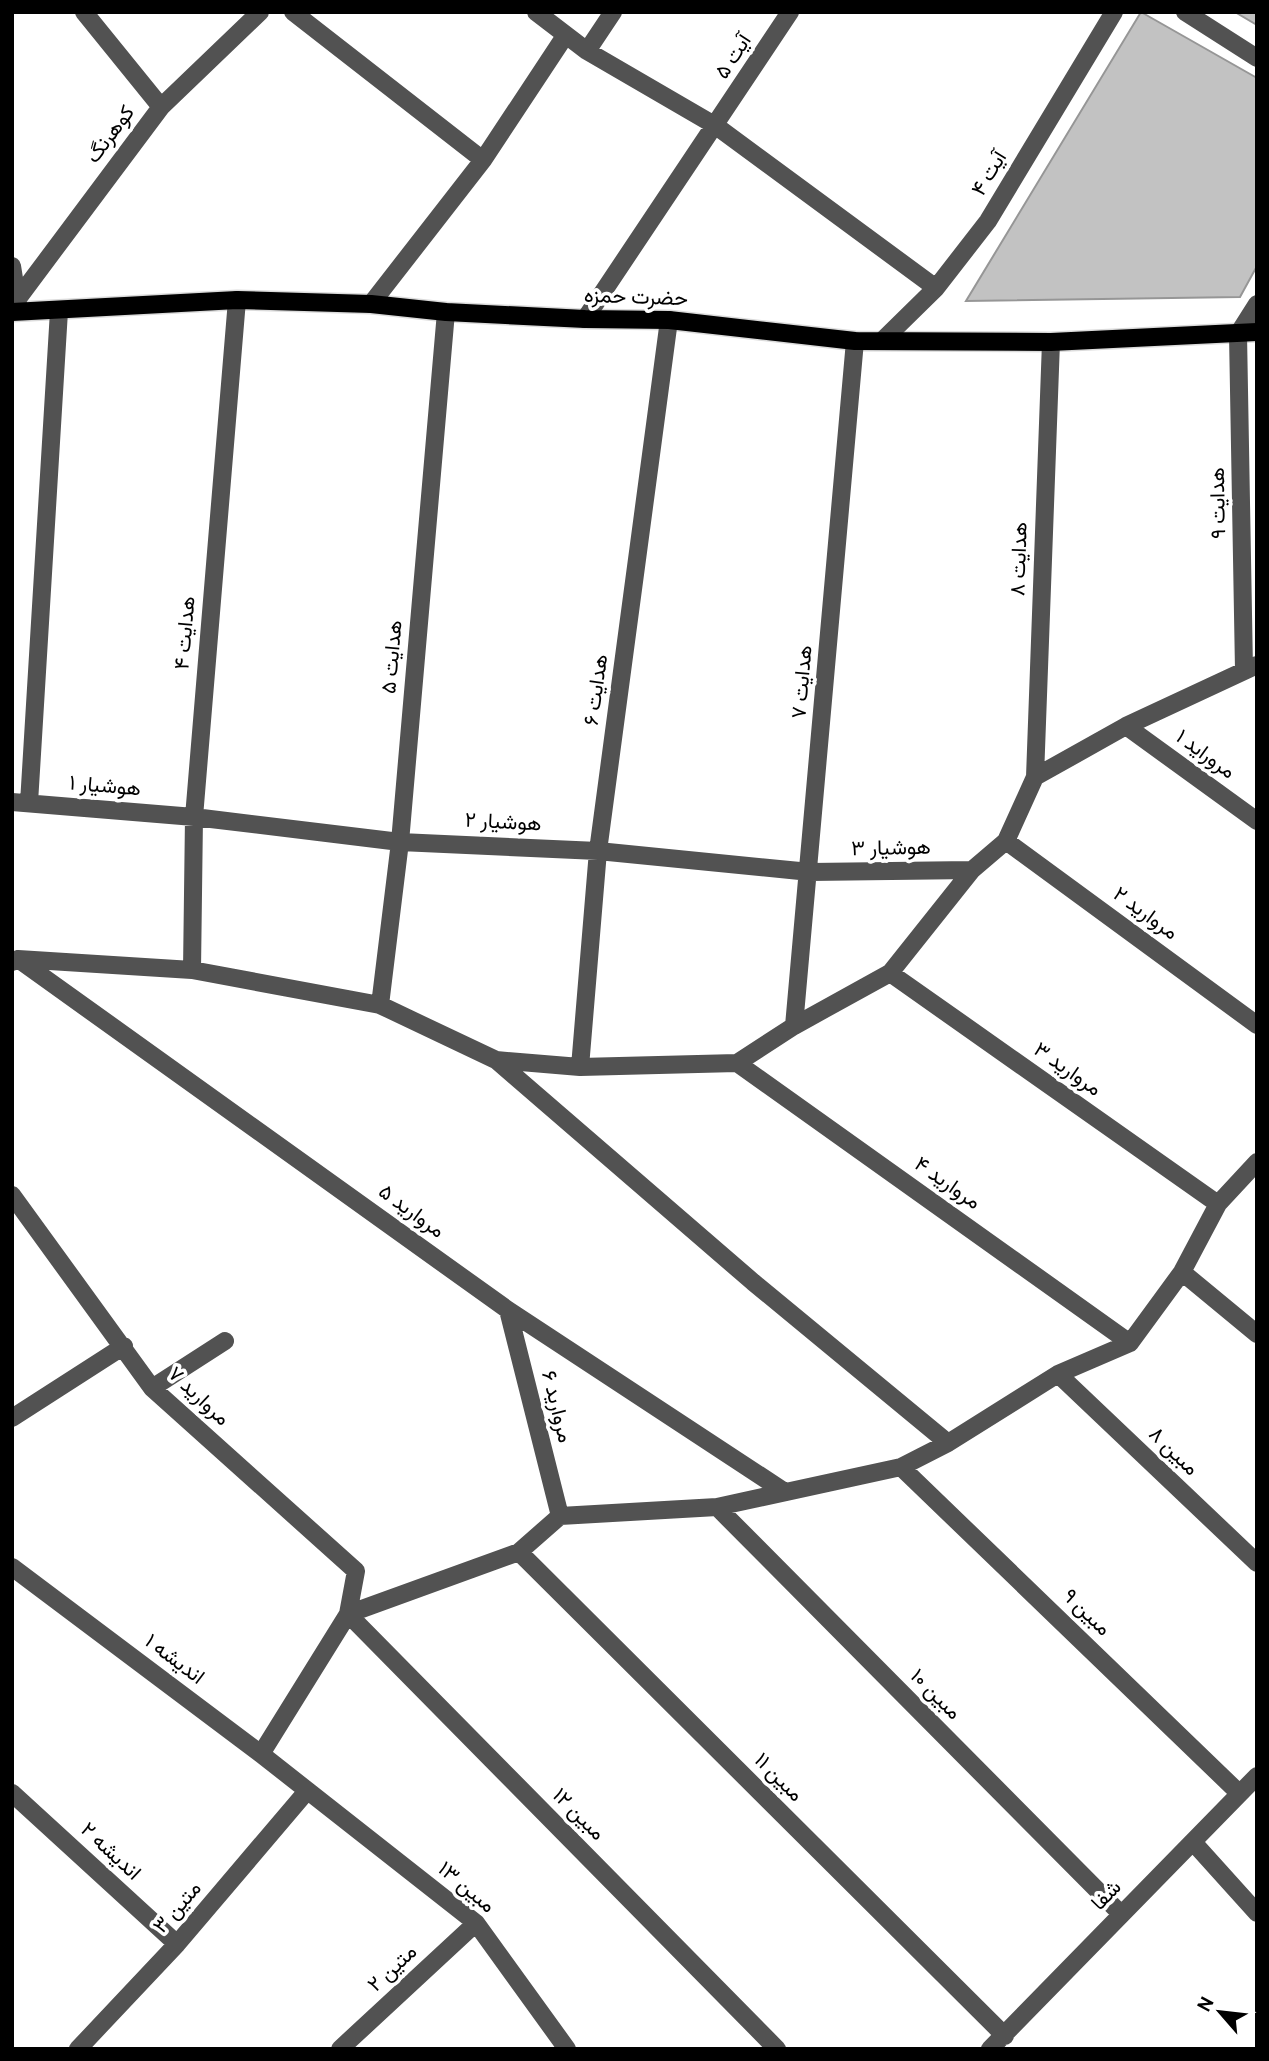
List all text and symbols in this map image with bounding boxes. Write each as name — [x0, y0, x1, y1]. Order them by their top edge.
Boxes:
street label: آیت ۵ — [710, 28, 760, 85]
street label: کوهرنگ — [80, 101, 142, 169]
street label: آیت ۴ — [966, 145, 1015, 201]
street label: حضرت حمزه — [583, 283, 689, 313]
street label: هدایت ۹ — [1205, 467, 1233, 539]
street label: هدایت ۸ — [1005, 522, 1035, 596]
street label: هدایت ۴ — [169, 595, 203, 671]
street label: هدایت ۵ — [376, 619, 410, 695]
street label: هدایت ۷ — [786, 644, 820, 720]
street label: هدایت ۶ — [579, 653, 615, 727]
street label: مروراید ۱ — [1170, 724, 1240, 786]
street label: هوشیار ۱ — [68, 770, 142, 804]
street label: هوشیار ۲ — [464, 808, 542, 838]
street label: هوشیار ۳ — [851, 835, 931, 863]
street label: مروارید ۲ — [1107, 881, 1183, 947]
street label: مروارید ۳ — [1028, 1037, 1106, 1103]
street label: مروارید ۴ — [909, 1151, 985, 1217]
street label: مروارید ۵ — [373, 1179, 449, 1245]
street label: مروارید ۷ — [161, 1361, 235, 1433]
street label: مروارید ۶ — [534, 1368, 578, 1446]
street label: مبین ۸ — [1142, 1422, 1204, 1482]
street label: مبین ۹ — [1056, 1583, 1116, 1643]
street label: اندیشه ۱ — [139, 1629, 209, 1691]
street label: مبین ۱۰ — [904, 1664, 966, 1726]
street label: مبین ۱۱ — [748, 1748, 808, 1808]
street label: مبین ۱۲ — [546, 1783, 610, 1847]
street label: اندیشه ۲ — [74, 1817, 146, 1887]
street label: مبین ۱۳ — [432, 1856, 500, 1920]
street label: شفا — [1086, 1875, 1128, 1917]
street label: متین ۳ — [148, 1876, 208, 1940]
street label: متین ۲ — [363, 1939, 423, 1999]
north arrow — [1185, 1977, 1255, 2047]
text: N — [1193, 1993, 1221, 2017]

